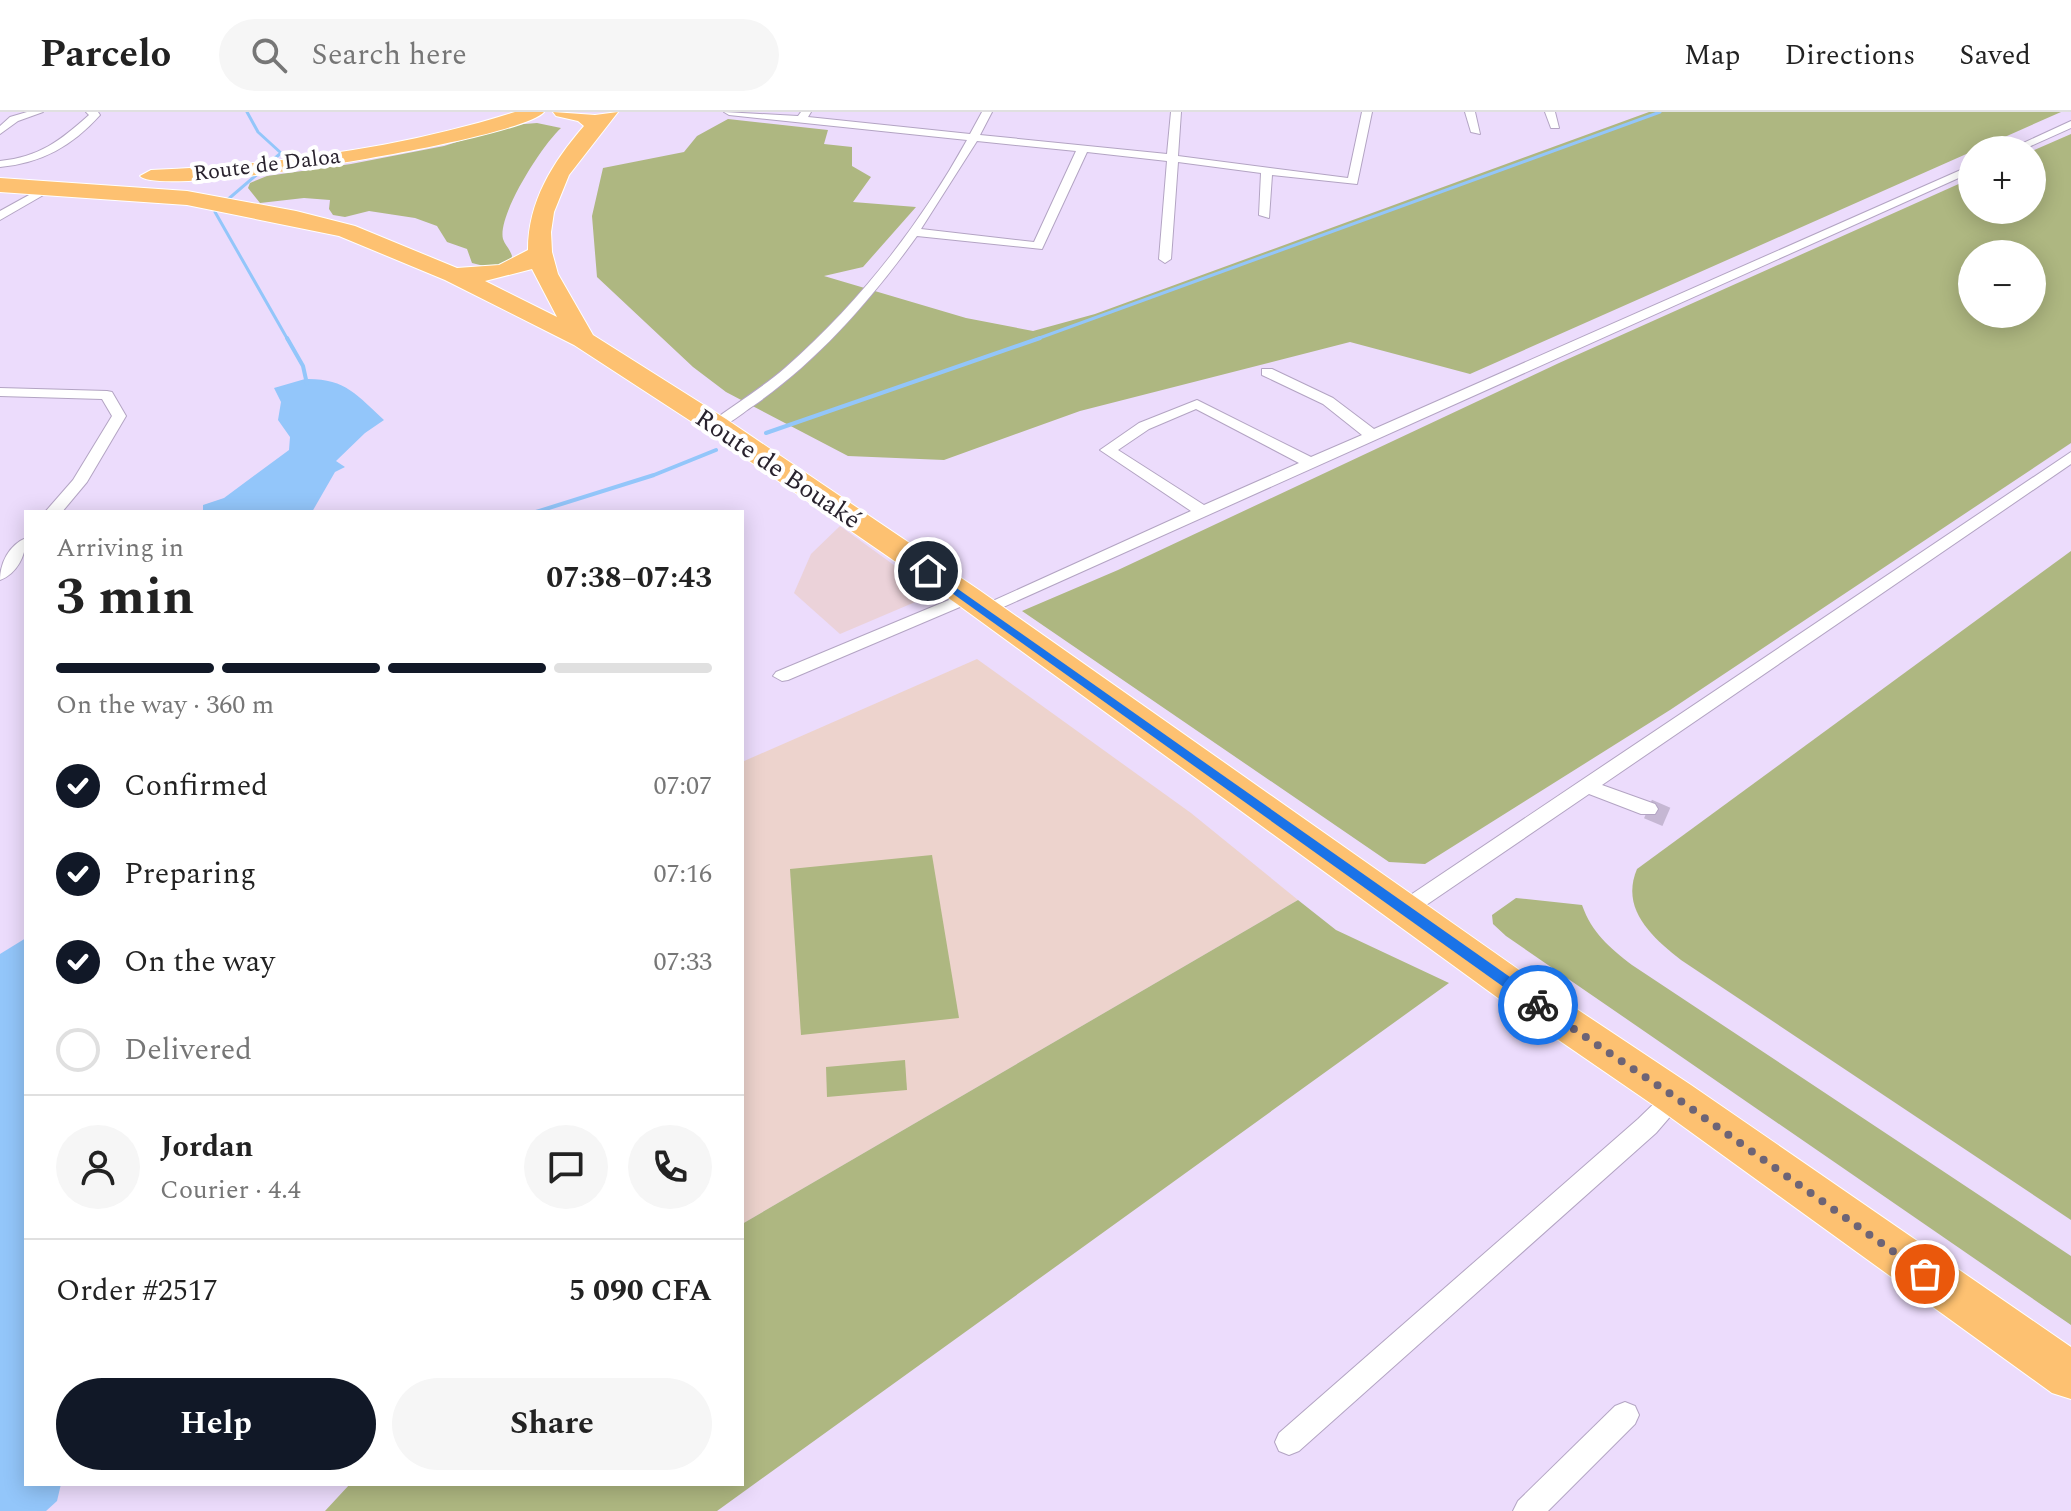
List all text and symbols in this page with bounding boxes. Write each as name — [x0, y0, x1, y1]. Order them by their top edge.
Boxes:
search box — [219, 19, 779, 91]
text: Parcelo — [40, 26, 171, 84]
text: Search here — [311, 32, 467, 78]
icon: search — [247, 33, 291, 77]
text: Map — [1684, 34, 1741, 77]
text: Directions — [1785, 34, 1915, 77]
text: Saved — [1959, 34, 2031, 77]
map controls — [1958, 136, 2046, 328]
button: + — [1958, 136, 2046, 224]
street label: Route de Daloa — [192, 140, 343, 190]
button: − — [1958, 240, 2046, 328]
street label: Route de Bouaké — [687, 398, 869, 540]
text: Arriving in — [56, 528, 184, 568]
pin — [894, 537, 962, 605]
icon: home — [906, 549, 950, 593]
text: 07:38–07:43 — [546, 555, 712, 601]
text: 3 min — [56, 558, 194, 637]
text: On the way · 360 m — [56, 685, 274, 725]
text: Confirmed — [124, 763, 268, 809]
icon: check — [56, 764, 100, 808]
text: 07:07 — [653, 766, 712, 806]
text: Preparing — [124, 851, 256, 897]
icon: check — [56, 852, 100, 896]
text: 07:16 — [653, 854, 712, 894]
text: On the way — [124, 939, 275, 985]
icon: check — [56, 940, 100, 984]
text: 07:33 — [653, 942, 712, 982]
courier — [1498, 965, 1578, 1045]
icon: bike — [1516, 983, 1560, 1027]
text: Delivered — [124, 1027, 252, 1073]
text: Jordan — [160, 1124, 253, 1170]
button: person — [56, 1125, 140, 1209]
button: chat — [524, 1125, 608, 1209]
button: phone — [628, 1125, 712, 1209]
text: Courier · 4.4 — [160, 1170, 301, 1210]
pin — [1891, 1240, 1959, 1308]
icon: bag — [1903, 1252, 1947, 1296]
text: Order #2517 — [56, 1268, 218, 1314]
text: 5 090 CFA — [569, 1268, 712, 1314]
button: Help — [56, 1378, 376, 1470]
button: Share — [392, 1378, 712, 1470]

